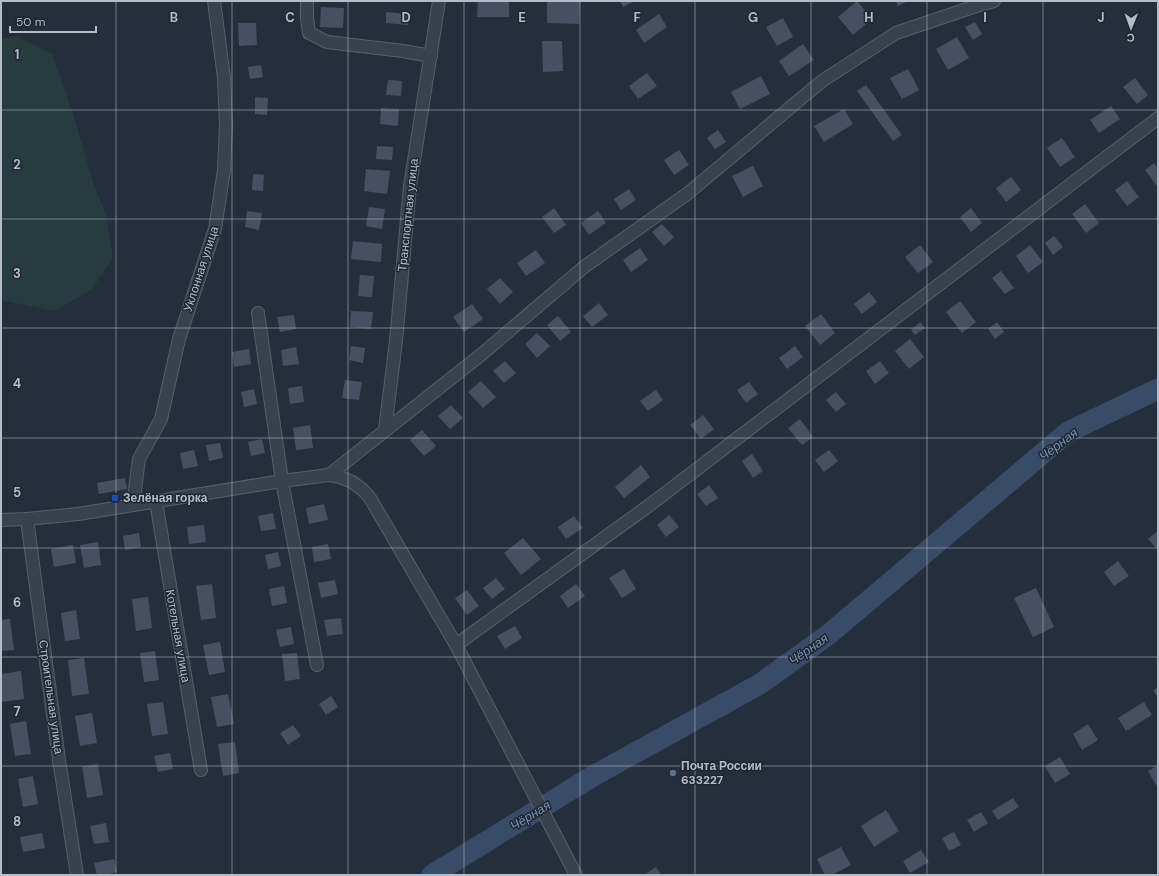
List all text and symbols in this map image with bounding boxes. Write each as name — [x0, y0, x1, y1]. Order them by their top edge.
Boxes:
scale bar — [10, 8, 96, 34]
north arrow — [1111, 8, 1151, 48]
text: B — [170, 9, 178, 26]
text: C — [285, 9, 295, 26]
text: D — [401, 9, 411, 26]
text: E — [518, 9, 526, 26]
text: F — [633, 9, 641, 26]
text: G — [748, 9, 758, 26]
text: H — [864, 9, 874, 26]
text: I — [983, 9, 987, 26]
text: J — [1097, 9, 1105, 26]
text: 50 m — [16, 14, 45, 30]
text: С — [1127, 31, 1135, 45]
text: 1 — [15, 46, 19, 63]
text: 2 — [13, 156, 21, 173]
street label: Транспортная улица — [394, 157, 422, 272]
street label: Уклонная улица — [180, 224, 222, 314]
text: 3 — [13, 265, 21, 282]
text: 4 — [13, 375, 21, 392]
water label: Чёрная — [1035, 424, 1081, 465]
text: 5 — [13, 484, 21, 501]
place label: Зелёная горка — [123, 490, 208, 506]
marker: Зелёная горка — [110, 493, 120, 503]
street label: Котельная улица — [162, 588, 194, 684]
text: 6 — [13, 594, 21, 611]
water label: Чёрная — [785, 630, 831, 669]
street label: Строительная улица — [35, 639, 67, 755]
text: 7 — [14, 703, 21, 720]
place label: Почта России 633227 — [681, 758, 762, 788]
marker: Почта России 633227 — [668, 768, 678, 778]
water label: Чёрная — [507, 796, 554, 834]
text: 8 — [13, 813, 21, 830]

